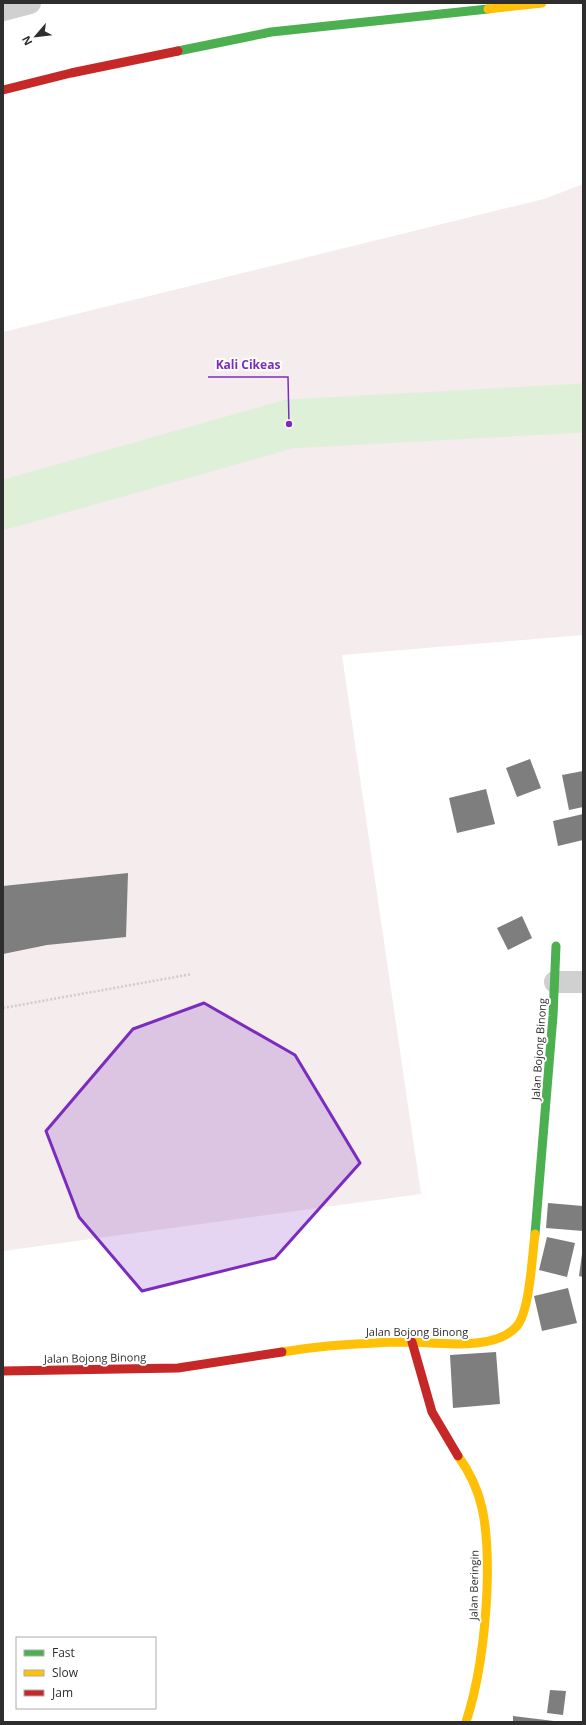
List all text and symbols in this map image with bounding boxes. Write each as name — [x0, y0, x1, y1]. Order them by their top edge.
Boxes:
north arrow — [16, 16, 56, 56]
text: N — [18, 33, 35, 48]
callout: Kali Cikeas — [208, 353, 288, 377]
text: Kali Cikeas — [216, 356, 280, 373]
street label: Jalan Bojong Binong — [527, 997, 550, 1101]
street label: Jalan Bojong Binong — [365, 1324, 468, 1339]
street label: Jalan Bojong Binong — [43, 1349, 146, 1366]
street label: Jalan Beringin — [465, 1550, 482, 1621]
legend — [16, 1637, 156, 1709]
text: Fast — [52, 1644, 75, 1661]
text: Slow — [52, 1664, 79, 1681]
text: Jam — [51, 1684, 73, 1701]

